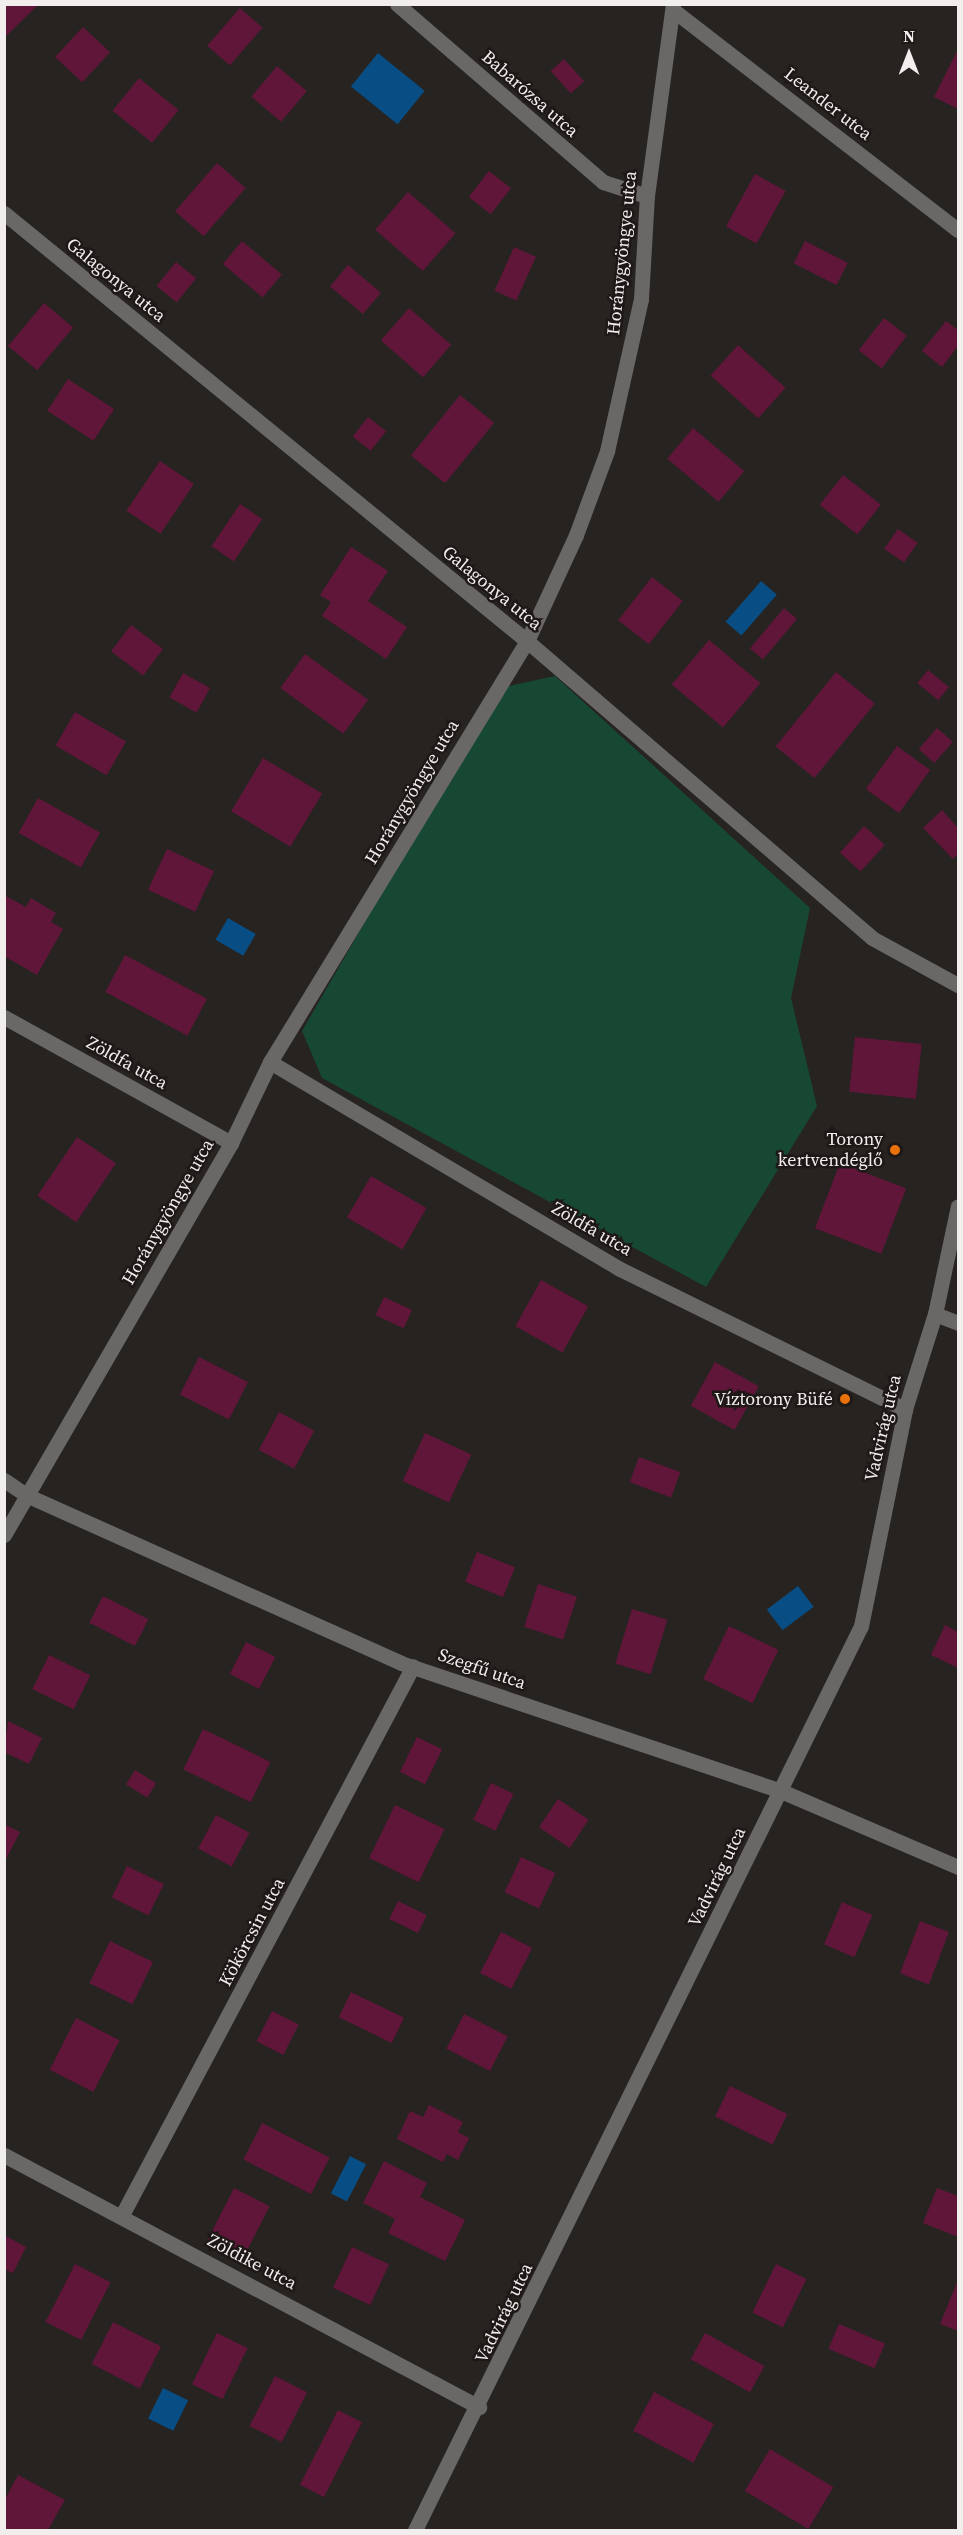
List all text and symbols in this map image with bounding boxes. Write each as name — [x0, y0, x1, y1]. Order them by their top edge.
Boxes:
north arrow — [879, 24, 939, 84]
text: N — [903, 25, 915, 47]
street label: Babarózsa utca — [477, 46, 583, 142]
street label: Leander utca — [780, 63, 876, 145]
street label: Horánygyöngye utca — [603, 170, 641, 336]
street label: Galagonya utca — [62, 233, 170, 327]
street label: Galagonya utca — [438, 541, 546, 635]
street label: Horánygyöngye utca — [360, 716, 464, 868]
street label: Zöldfa utca — [83, 1032, 171, 1094]
place label: Torony kertvendéglő — [778, 1129, 883, 1172]
street label: Horánygyöngye utca — [117, 1135, 219, 1289]
marker: Torony kertvendéglő — [888, 1143, 902, 1157]
street label: Zöldfa utca — [548, 1197, 636, 1261]
street label: Vadvirág utca — [860, 1373, 906, 1483]
place label: Víztorony Büfé — [714, 1388, 833, 1410]
marker: Víztorony Büfé — [838, 1392, 852, 1406]
street label: Szegfű utca — [435, 1644, 529, 1694]
street label: Vadvirág utca — [684, 1823, 750, 1931]
street label: Kökörcsin utca — [214, 1874, 290, 1990]
street label: Zöldike utca — [204, 2230, 300, 2294]
street label: Vadvirág utca — [471, 2259, 537, 2367]

